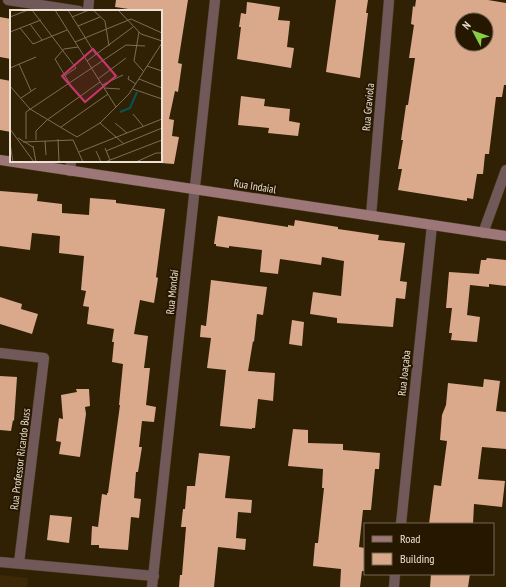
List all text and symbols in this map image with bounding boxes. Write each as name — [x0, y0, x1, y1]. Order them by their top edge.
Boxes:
inset map — [10, 10, 162, 162]
north arrow — [454, 12, 494, 52]
text: N — [459, 19, 474, 32]
street label: Rua Graviola — [359, 82, 377, 132]
street label: Rua Indaial — [233, 176, 278, 196]
street label: Rua Mondaí — [163, 268, 181, 315]
street label: Rua Joaçaba — [395, 349, 413, 397]
street label: Rua Professor Ricardo Buss — [7, 407, 33, 511]
legend — [364, 523, 494, 575]
text: Road — [400, 531, 420, 546]
text: Building — [400, 551, 435, 566]

